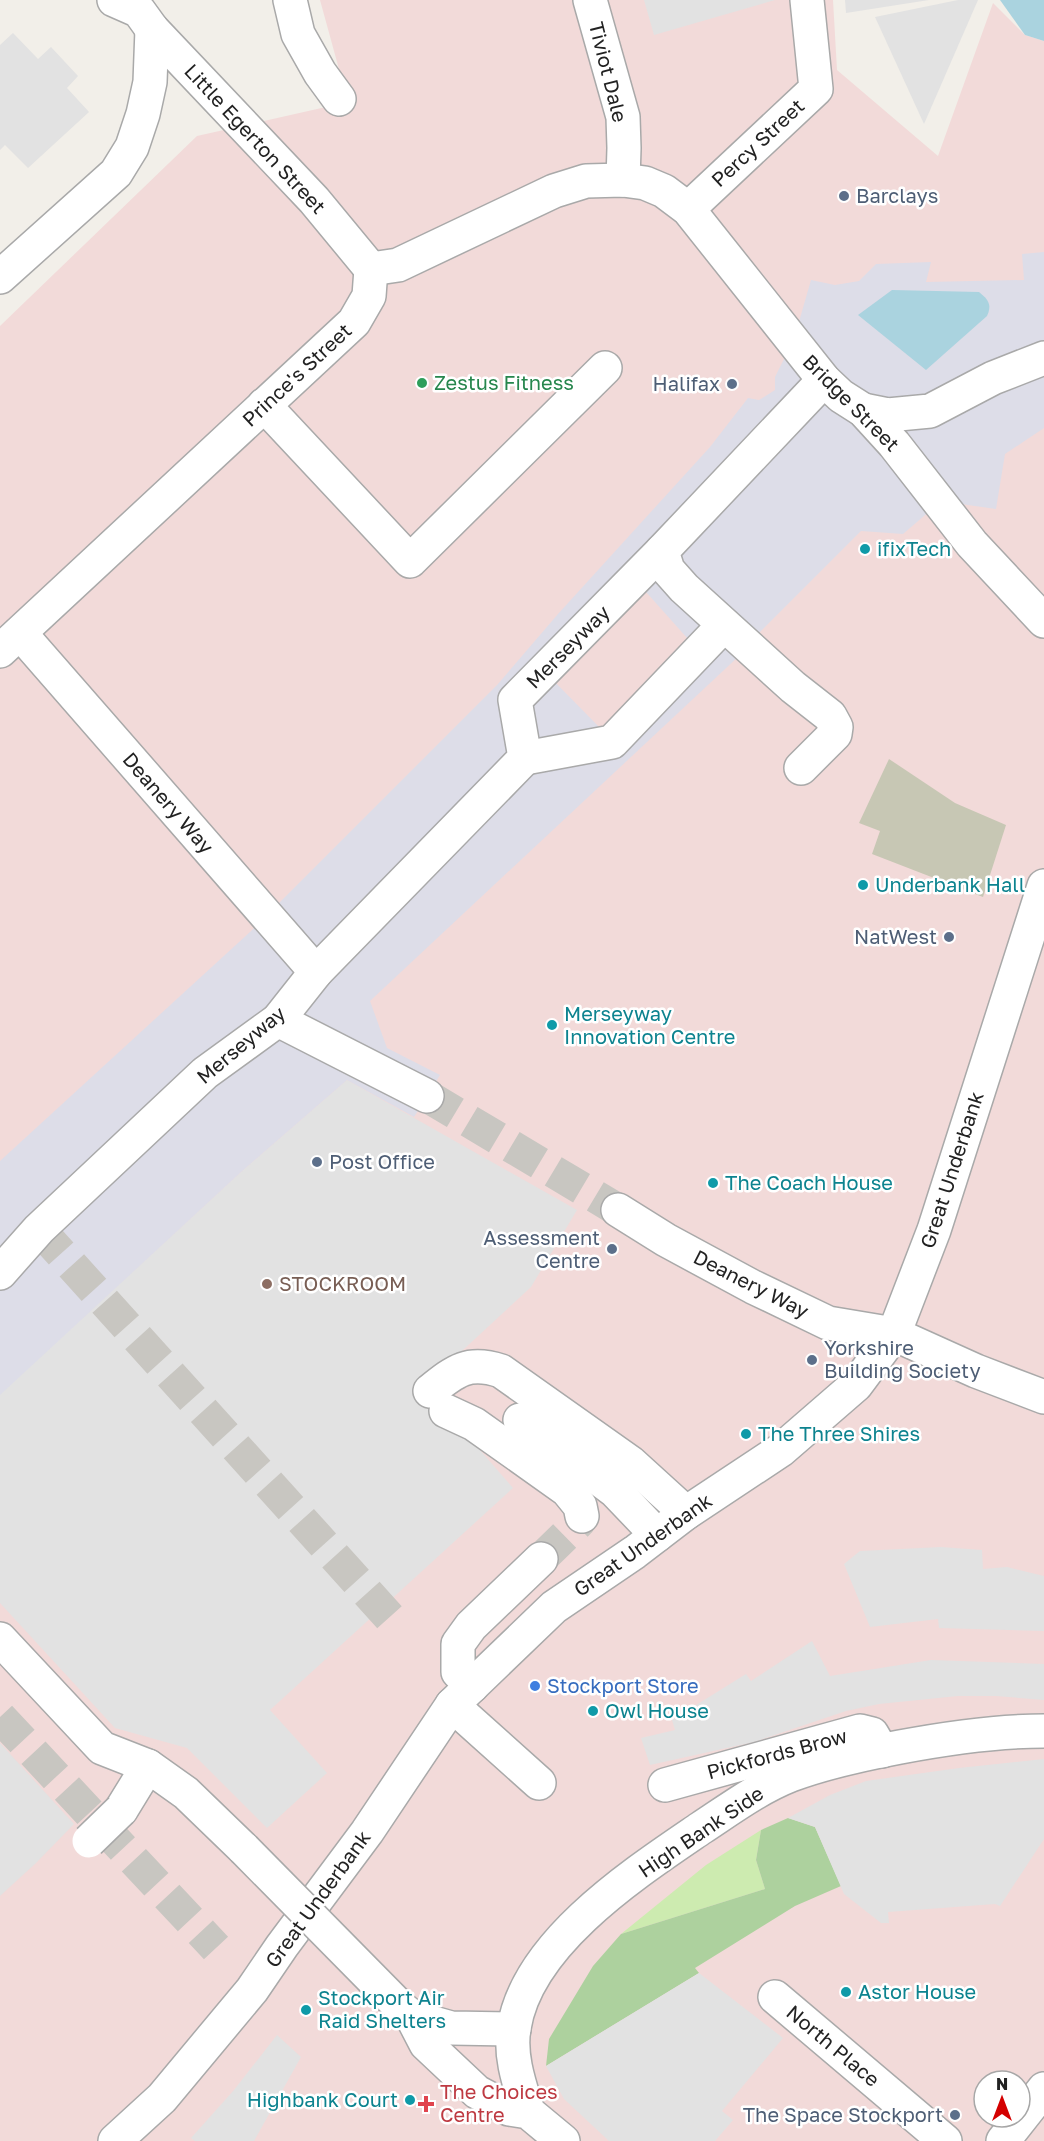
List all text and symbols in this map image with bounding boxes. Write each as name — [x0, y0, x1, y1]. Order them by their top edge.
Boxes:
street label: Tiviot Dale — [585, 19, 633, 124]
street label: Little Egerton Street — [180, 58, 331, 218]
street label: Percy Street — [706, 93, 809, 191]
place label: Barclays — [856, 183, 938, 207]
marker: Barclays — [837, 189, 851, 203]
street label: Prince's Street — [237, 318, 356, 431]
street label: Bridge Street — [798, 349, 905, 456]
place label: Zestus Fitness — [434, 370, 574, 394]
place label: Halifax — [653, 371, 720, 395]
marker: Zestus Fitness — [415, 376, 429, 390]
marker: Halifax — [725, 377, 739, 391]
place label: ifixTech — [877, 536, 951, 560]
marker: ifixTech — [858, 542, 872, 556]
street label: Merseyway — [521, 600, 614, 693]
street label: Deanery Way — [118, 747, 219, 858]
place label: Underbank Hall — [875, 872, 1025, 896]
marker: Underbank Hall — [856, 878, 870, 892]
place label: NatWest — [854, 924, 937, 948]
marker: NatWest — [942, 930, 956, 944]
street label: Merseyway — [191, 1000, 289, 1088]
place label: Merseyway Innovation Centre — [564, 1001, 735, 1048]
marker: Merseyway Innovation Centre — [545, 1018, 559, 1032]
street label: Great Underbank — [914, 1088, 988, 1251]
place label: Post Office — [329, 1149, 435, 1173]
marker: Post Office — [310, 1155, 324, 1169]
place label: The Coach House — [725, 1170, 893, 1194]
marker: The Coach House — [706, 1176, 720, 1190]
place label: Assessment Centre — [483, 1225, 600, 1272]
marker: Assessment Centre — [605, 1242, 619, 1256]
street label: Deanery Way — [690, 1244, 813, 1322]
place label: STOCKROOM — [279, 1271, 406, 1295]
marker: STOCKROOM — [260, 1277, 274, 1291]
place label: Yorkshire Building Society — [824, 1335, 981, 1382]
marker: Yorkshire Building Society — [805, 1353, 819, 1367]
place label: The Three Shires — [758, 1421, 920, 1445]
marker: The Three Shires — [739, 1427, 753, 1441]
street label: Great Underbank — [569, 1488, 716, 1601]
place label: Stockport Store — [547, 1673, 699, 1697]
marker: Stockport Store — [528, 1679, 542, 1693]
place label: Owl House — [605, 1698, 709, 1722]
marker: Owl House — [586, 1704, 600, 1718]
street label: Pickfords Brow — [704, 1723, 850, 1783]
street label: High Bank Side — [633, 1781, 767, 1882]
street label: Great Underbank — [260, 1825, 375, 1971]
place label: Astor House — [858, 1979, 976, 2003]
place label: Stockport Air Raid Shelters — [318, 1985, 446, 2032]
marker: Astor House — [839, 1985, 853, 1999]
street label: North Place — [782, 1999, 885, 2091]
marker: Stockport Air Raid Shelters — [299, 2003, 313, 2017]
north arrow — [972, 2069, 1032, 2129]
text: N — [996, 2074, 1008, 2094]
place label: The Choices Centre — [440, 2079, 558, 2126]
place label: Highbank Court — [247, 2087, 398, 2111]
marker: Highbank Court — [403, 2093, 417, 2107]
marker: The Choices Centre — [417, 2095, 435, 2113]
place label: The Space Stockport — [743, 2102, 943, 2126]
marker: The Space Stockport — [948, 2108, 962, 2122]

